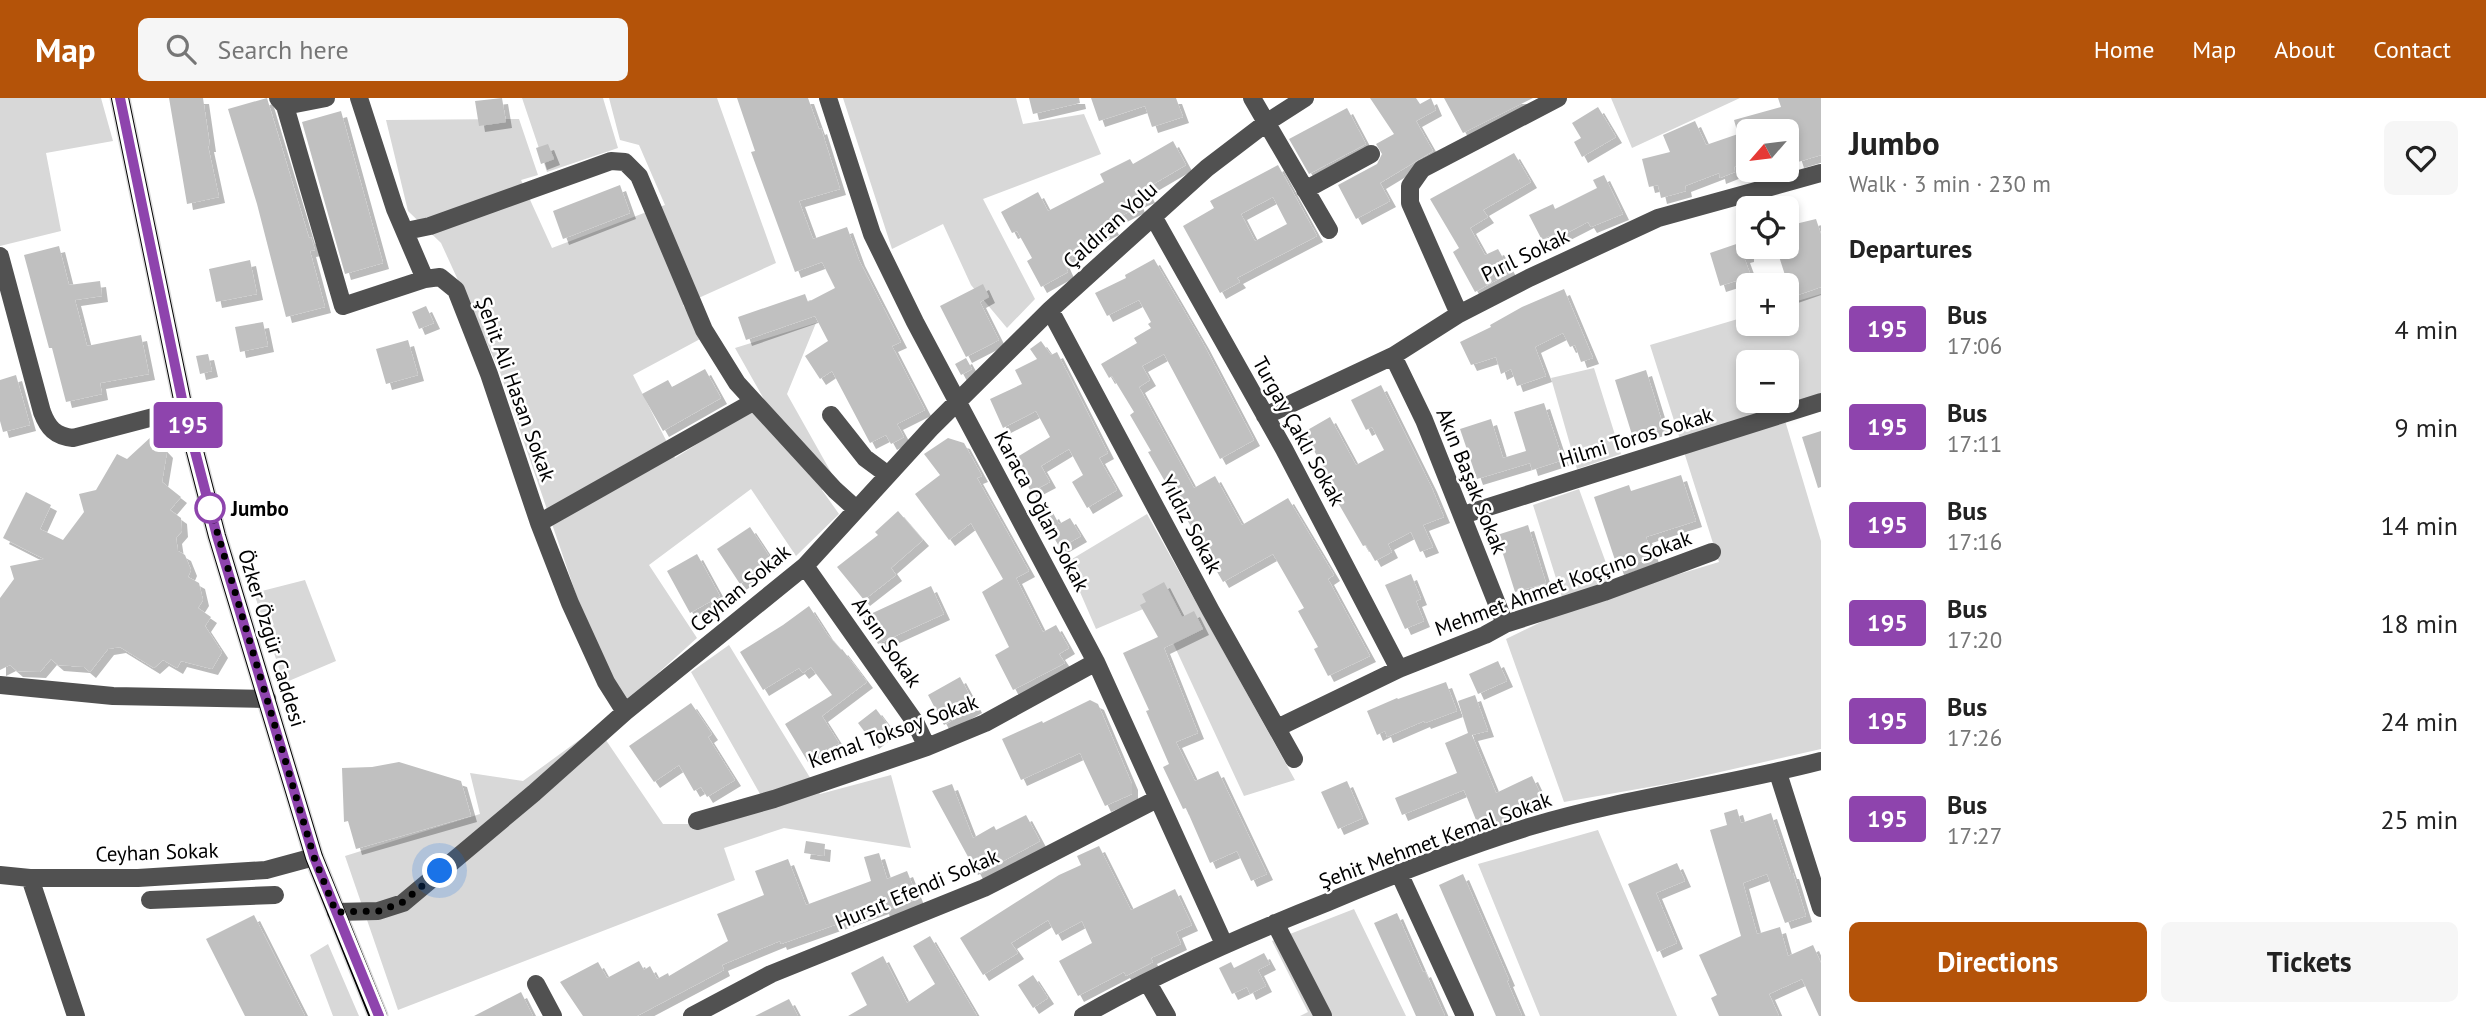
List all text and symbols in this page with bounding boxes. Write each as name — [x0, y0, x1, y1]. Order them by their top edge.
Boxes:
search box — [138, 18, 628, 81]
text: Map — [35, 28, 96, 71]
icon: search — [162, 30, 200, 68]
text: Search here — [218, 33, 349, 66]
text: Home — [2094, 34, 2154, 65]
text: Map — [2192, 34, 2236, 65]
text: About — [2274, 34, 2335, 65]
text: Contact — [2373, 34, 2451, 65]
north arrow — [1736, 119, 1799, 182]
map controls — [1736, 119, 1799, 413]
text: Jumbo — [1849, 121, 1940, 164]
button: heart — [2384, 121, 2458, 195]
text: Walk · 3 min · 230 m — [1849, 169, 2051, 198]
street label: Çaldıran Yolu — [1057, 176, 1163, 274]
button: locate — [1736, 196, 1799, 259]
street label: Pırıl Sokak — [1476, 222, 1574, 288]
text: Departures — [1849, 232, 1972, 265]
button: + — [1736, 273, 1799, 336]
street label: Şehit Ali Hasan Sokak — [470, 293, 562, 485]
text: Bus — [1947, 298, 1987, 331]
text: 195 — [1867, 313, 1908, 344]
text: 4 min — [2395, 313, 2458, 346]
text: 17:06 — [1947, 331, 2002, 360]
button: − — [1736, 350, 1799, 413]
street label: Turgay Çaklı Sokak — [1247, 352, 1351, 510]
text: Bus — [1947, 396, 1987, 429]
street label: Hilmi Toros Sokak — [1556, 401, 1716, 473]
line badge: 195 — [148, 402, 228, 448]
street label: Akın Başak Sokak — [1430, 404, 1514, 558]
text: 195 — [168, 409, 208, 440]
text: 195 — [1867, 411, 1908, 442]
text: 9 min — [2395, 411, 2458, 444]
street label: Karaca Oğlan Sokak — [988, 426, 1096, 596]
text: 17:11 — [1947, 429, 2002, 458]
street label: Yıldız Sokak — [1154, 470, 1228, 578]
marker: Jumbo — [195, 493, 225, 523]
text: Bus — [1947, 494, 1987, 527]
place label: Jumbo — [230, 495, 289, 522]
text: 195 — [1867, 509, 1908, 540]
text: 14 min — [2380, 509, 2458, 542]
street label: Mehmet Ahmet Koççıno Sokak — [1431, 524, 1695, 642]
text: 17:16 — [1947, 527, 2002, 556]
street label: Ceyhan Sokak — [684, 538, 796, 638]
street label: Özker Özgür Caddesi — [232, 546, 312, 730]
street label: Arsın Sokak — [846, 592, 928, 692]
text: Bus — [1947, 592, 1987, 625]
text: 195 — [1867, 607, 1908, 638]
text: 18 min — [2380, 607, 2458, 640]
text: 17:20 — [1947, 625, 2002, 654]
street label: Kemal Toksoy Sokak — [804, 688, 982, 774]
text: Bus — [1947, 690, 1987, 723]
text: 195 — [1867, 705, 1908, 736]
text: 24 min — [2380, 705, 2458, 738]
text: 17:26 — [1947, 723, 2002, 752]
street label: Şehit Mehmet Kemal Sokak — [1315, 785, 1555, 895]
text: Bus — [1947, 788, 1987, 821]
text: 195 — [1867, 803, 1908, 834]
text: 25 min — [2380, 803, 2458, 836]
text: 17:27 — [1947, 821, 2002, 850]
street label: Ceyhan Sokak — [95, 836, 219, 868]
street label: Hursıt Efendi Sokak — [831, 842, 1003, 936]
your location — [422, 853, 457, 888]
button: Directions — [1849, 922, 2147, 1002]
button: Tickets — [2161, 922, 2458, 1002]

